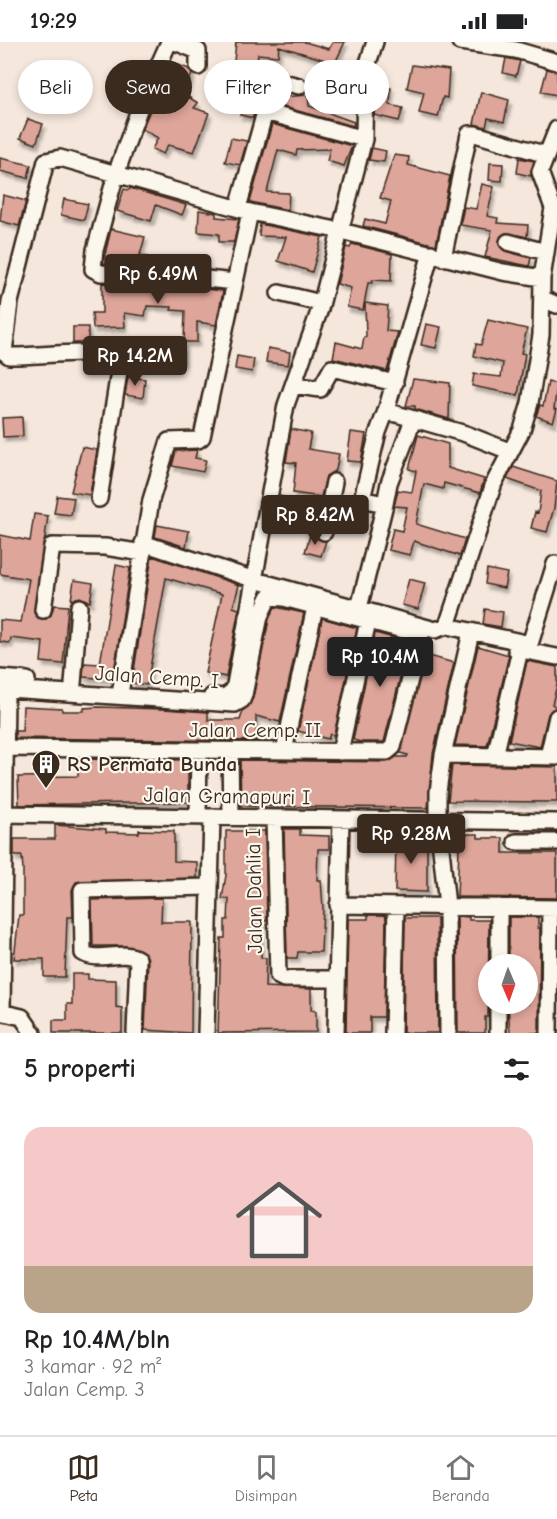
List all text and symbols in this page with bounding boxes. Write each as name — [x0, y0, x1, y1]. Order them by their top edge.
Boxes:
text: 19:29 — [30, 8, 77, 34]
chip: Beli — [18, 60, 93, 114]
chip: Sewa — [105, 60, 192, 114]
chip: Filter — [204, 60, 292, 114]
chip: Baru — [304, 60, 389, 114]
pin: Rp 6.49M — [96, 254, 220, 305]
text: Rp 6.49M — [118, 262, 198, 285]
pin: Rp 14.2M — [73, 336, 197, 387]
text: Rp 14.2M — [97, 344, 173, 367]
pin: Rp 8.42M — [253, 495, 377, 546]
text: Rp 8.42M — [276, 503, 354, 526]
pin: Rp 10.4M — [318, 637, 442, 688]
text: Rp 10.4M — [341, 645, 419, 668]
street label: Jalan Cemp. I — [94, 661, 220, 693]
street label: Jalan Cemp. II — [189, 718, 321, 742]
building icon: RS Permata Bunda — [30, 748, 62, 790]
place label: RS Permata Bunda — [67, 752, 237, 776]
street label: Jalan Gramapuri I — [143, 783, 311, 809]
pin: Rp 9.28M — [349, 814, 473, 865]
text: Rp 9.28M — [371, 822, 451, 845]
street label: Jalan Dahlia I — [241, 828, 267, 954]
north arrow — [478, 954, 538, 1014]
map controls — [478, 954, 538, 1014]
icon: filters — [500, 1053, 533, 1086]
text: 5 properti — [24, 1054, 136, 1084]
icon: home — [225, 1166, 333, 1274]
text: Rp 10.4M/bln — [24, 1325, 170, 1355]
text: 3 kamar · 92 m² — [24, 1355, 161, 1378]
text: Jalan Cemp. 3 — [24, 1378, 145, 1401]
tab: Peta — [67, 1451, 100, 1505]
tab: Disimpan — [235, 1451, 297, 1505]
tab: Beranda — [432, 1451, 490, 1505]

